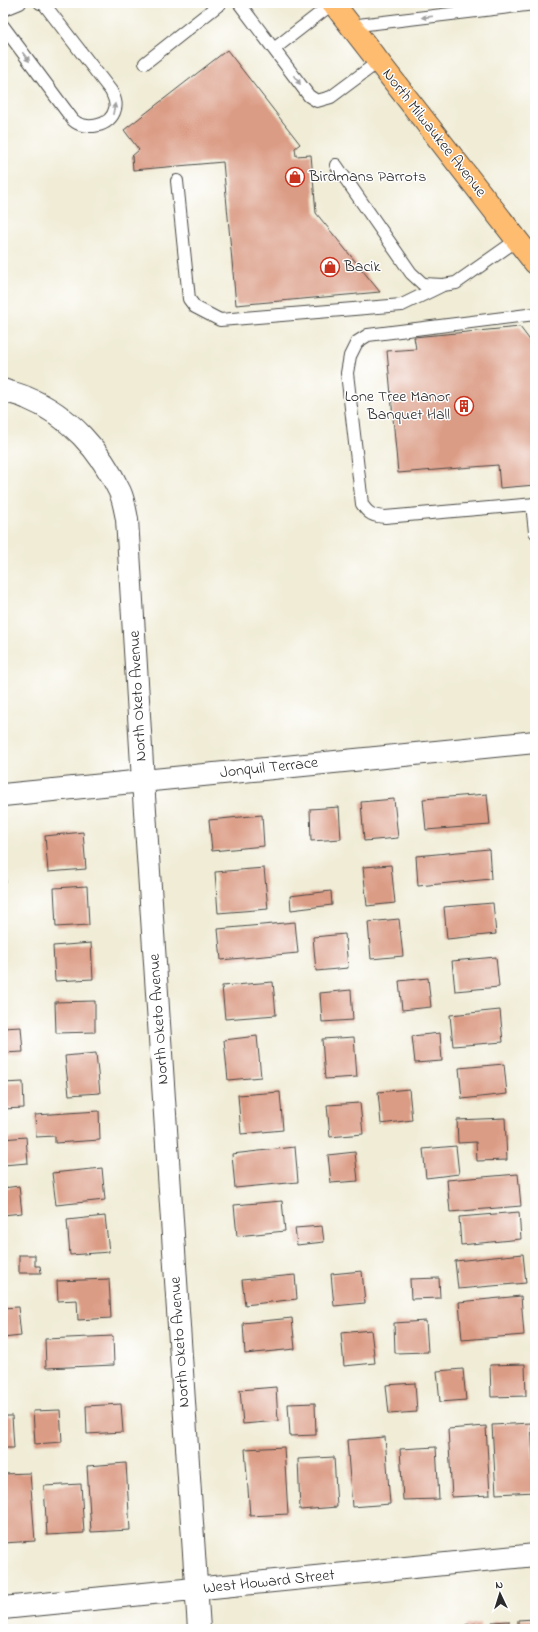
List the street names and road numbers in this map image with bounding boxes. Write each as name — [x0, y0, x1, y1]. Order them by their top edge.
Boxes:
street label: North Milwaukee Avenue — [376, 63, 493, 203]
street label: North Oketo Avenue — [123, 629, 153, 762]
street label: Jonquil Terrace — [219, 751, 320, 785]
street label: North Oketo Avenue — [142, 952, 176, 1085]
street label: North Oketo Avenue — [163, 1275, 197, 1408]
street label: West Howard Street — [202, 1563, 337, 1601]

